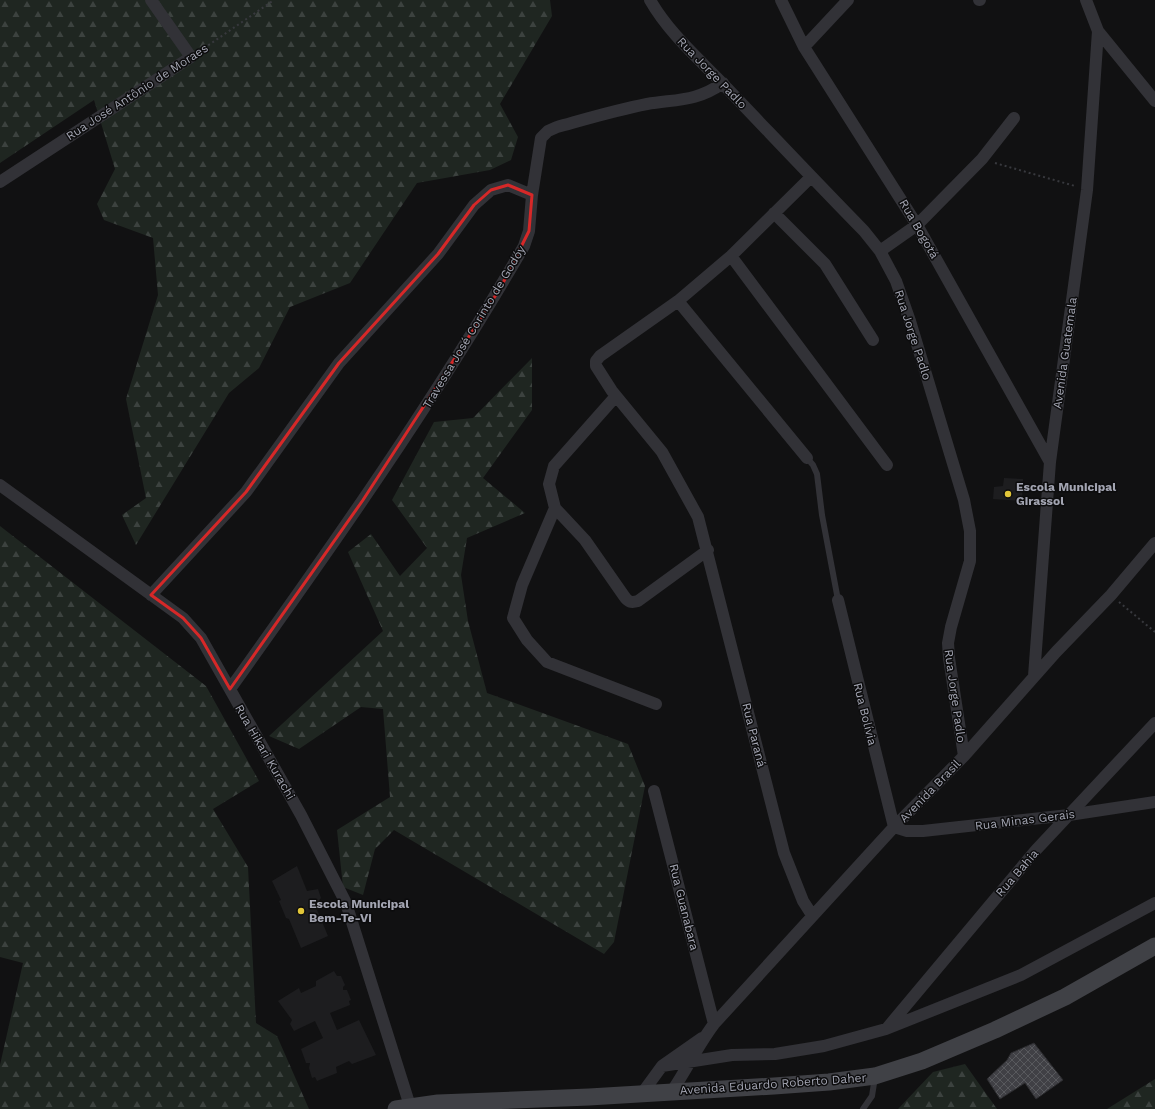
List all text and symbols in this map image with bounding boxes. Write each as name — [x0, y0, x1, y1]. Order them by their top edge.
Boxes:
street label: Rua Jorge Padlo — [674, 34, 750, 112]
street label: Rua José Antônio de Moraes — [63, 41, 211, 143]
street label: Rua Bogotá — [896, 197, 942, 261]
street label: Travessa José Corinto de Godóy — [420, 242, 529, 411]
street label: Rua Jorge Padlo — [892, 288, 934, 382]
street label: Avenida Guatemala — [1050, 296, 1080, 410]
place label: Escola Municipal Girassol — [1016, 480, 1116, 508]
marker: Escola Municipal Girassol — [1003, 489, 1013, 499]
street label: Rua Jorge Padlo — [942, 648, 968, 744]
street label: Rua Bolívia — [850, 681, 880, 747]
street label: Rua Paraná — [739, 701, 769, 769]
street label: Rua Hikari Kurachi — [232, 702, 298, 802]
street label: Avenida Brasil — [896, 756, 964, 825]
street label: Rua Minas Gerais — [974, 807, 1076, 833]
street label: Rua Bahia — [993, 846, 1041, 899]
street label: Rua Guanabara — [666, 862, 702, 952]
place label: Escola Municipal Bem-Te-Vi — [309, 897, 409, 925]
marker: Escola Municipal Bem-Te-Vi — [296, 906, 306, 916]
street label: Avenida Eduardo Roberto Daher — [679, 1070, 867, 1098]

